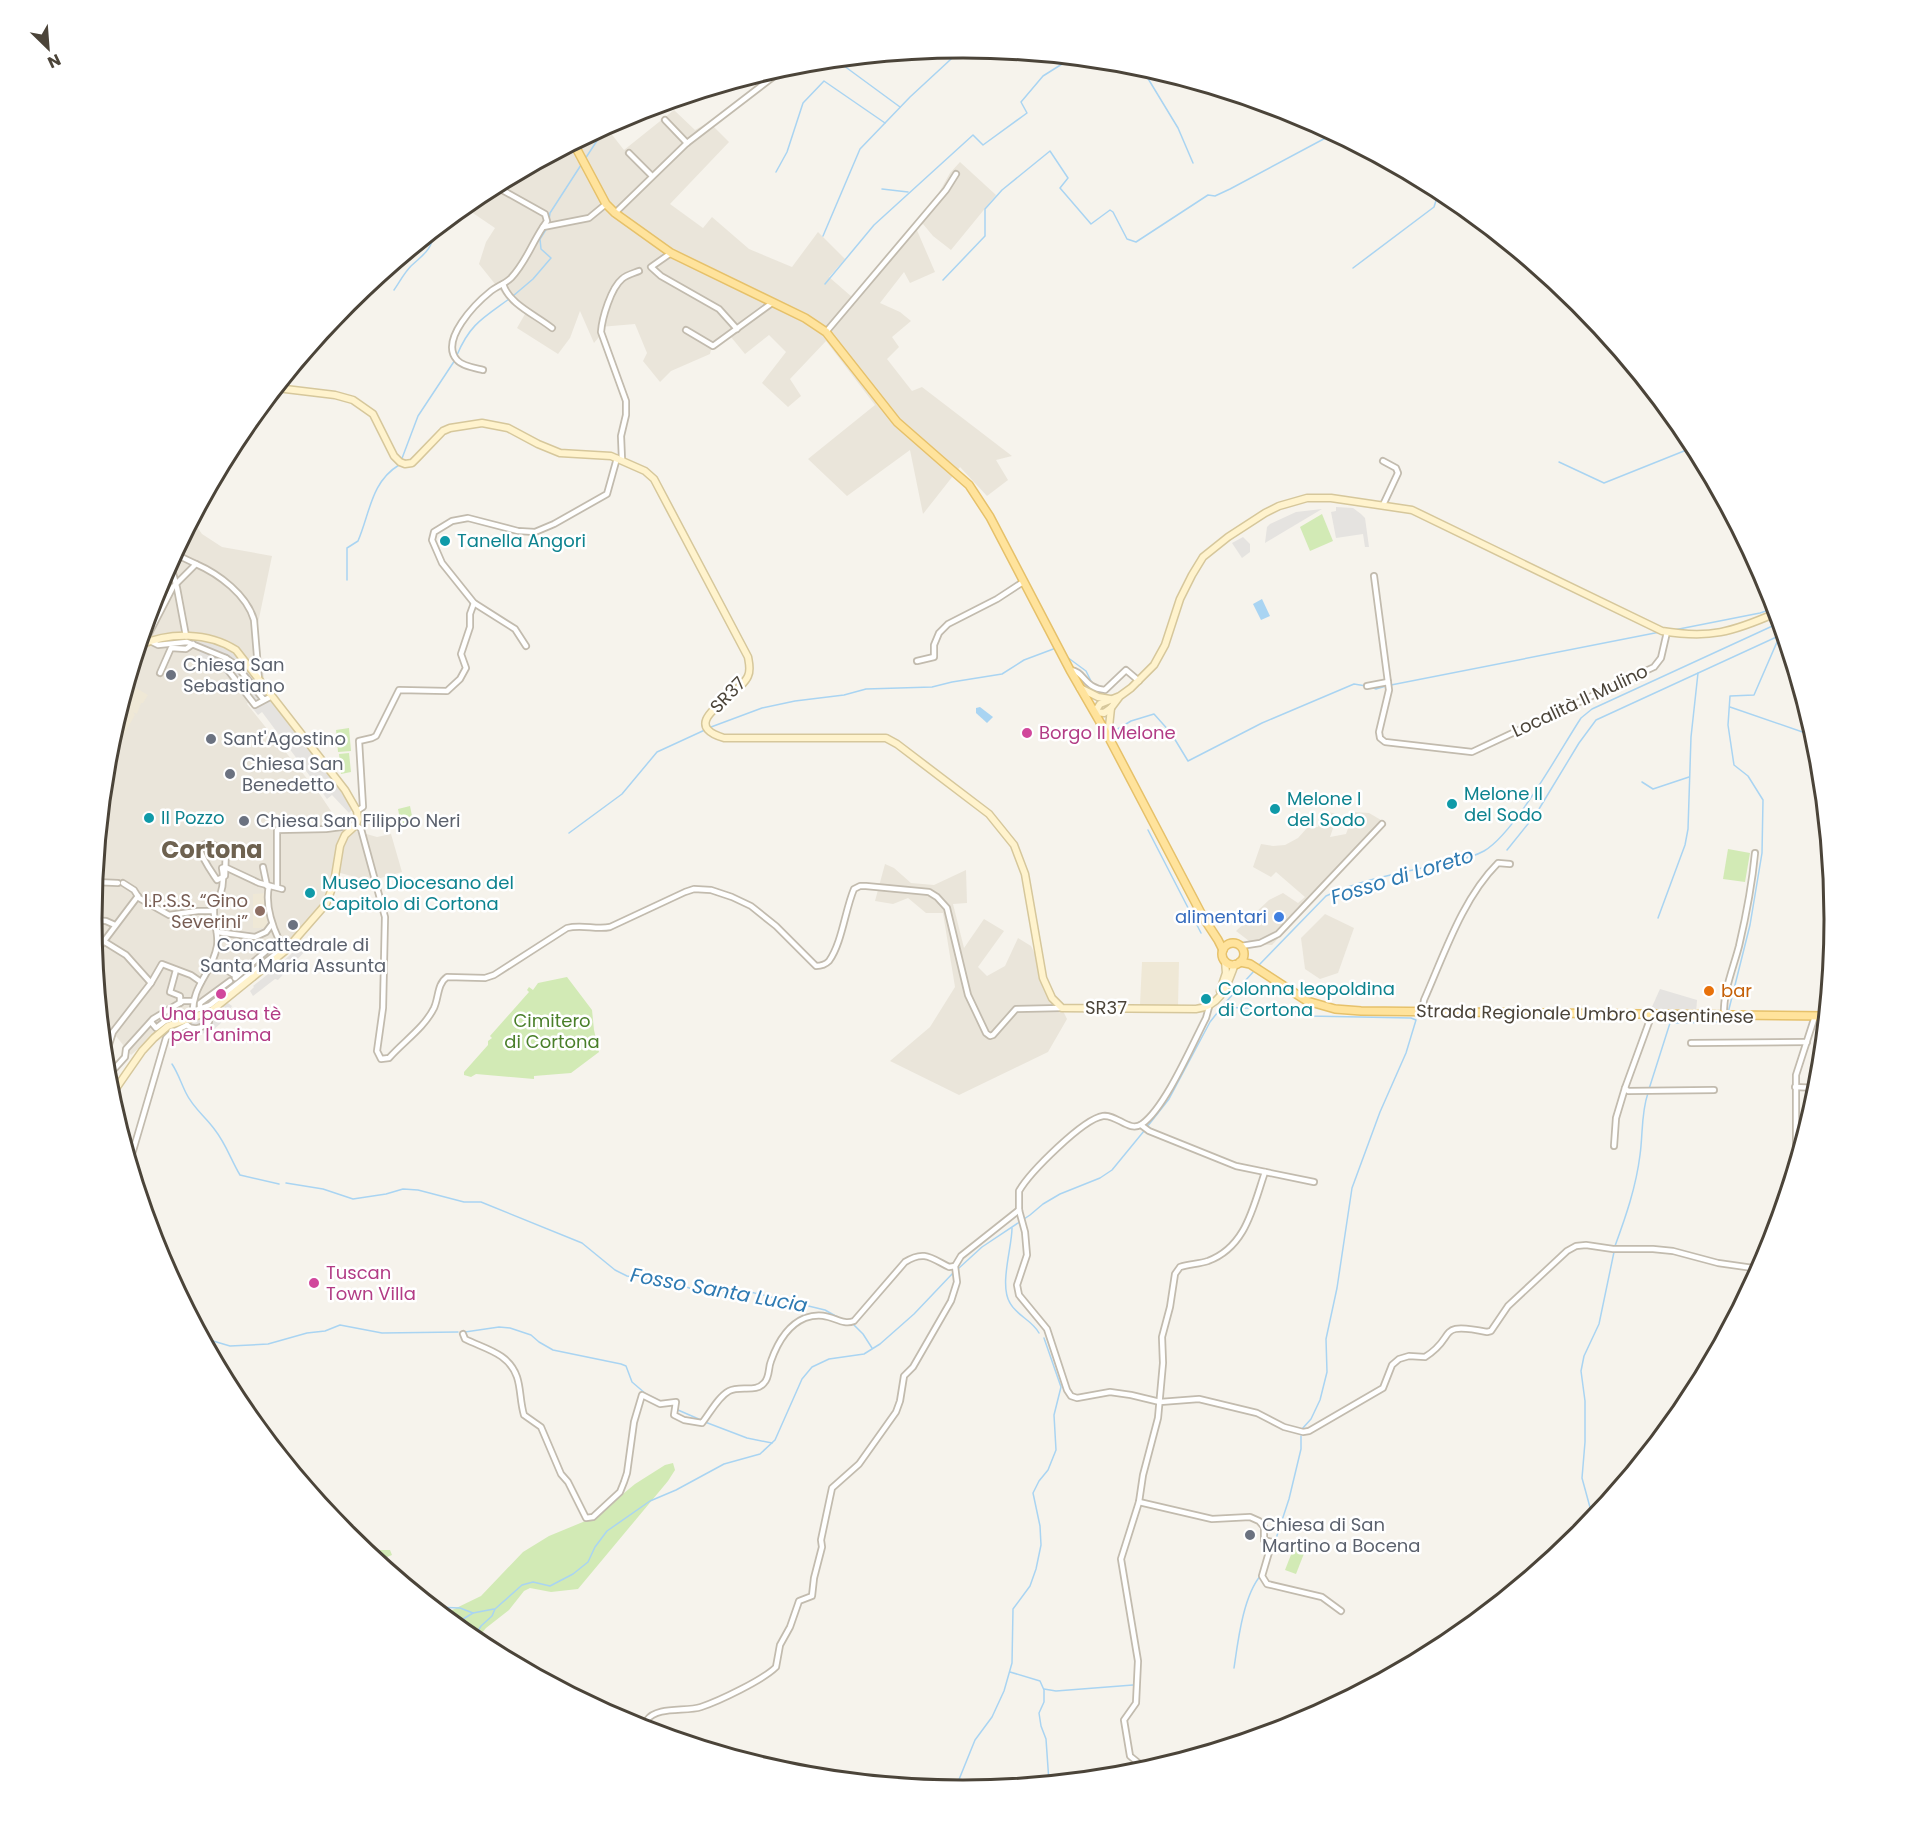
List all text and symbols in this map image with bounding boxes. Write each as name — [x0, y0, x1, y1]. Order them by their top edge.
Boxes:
north arrow — [18, 18, 78, 78]
text: N — [44, 48, 64, 74]
place label: Tanella Angori — [457, 528, 586, 553]
marker: Tanella Angori — [438, 534, 452, 548]
place label: Chiesa San Sebastiano — [183, 652, 285, 698]
street label: Località Il Mulino — [1508, 658, 1652, 743]
marker: Chiesa San Sebastiano — [164, 668, 178, 682]
street label: SR37 — [704, 671, 751, 718]
place label: Borgo Il Melone — [1039, 720, 1176, 745]
place label: Sant'Agostino — [223, 726, 346, 751]
marker: Borgo Il Melone — [1020, 726, 1034, 740]
marker: Sant'Agostino — [204, 732, 218, 746]
place label: Chiesa San Benedetto — [242, 751, 344, 797]
marker: Chiesa San Benedetto — [223, 767, 237, 781]
place label: Melone II del Sodo — [1464, 781, 1543, 827]
place label: Melone I del Sodo — [1287, 786, 1365, 832]
marker: Melone II del Sodo — [1445, 797, 1459, 811]
marker: Melone I del Sodo — [1268, 802, 1282, 816]
place label: Il Pozzo — [161, 805, 225, 830]
place label: Chiesa San Filippo Neri — [256, 808, 460, 833]
marker: Il Pozzo — [142, 811, 156, 825]
marker: Chiesa San Filippo Neri — [237, 814, 251, 828]
district label: Cortona — [161, 833, 263, 866]
water label: Fosso di Loreto — [1327, 841, 1477, 911]
place label: Museo Diocesano del Capitolo di Cortona — [322, 870, 514, 916]
marker: Museo Diocesano del Capitolo di Cortona — [303, 886, 317, 900]
place label: I.P.S.S. “Gino Severini” — [144, 888, 248, 934]
marker: I.P.S.S. “Gino Severini” — [253, 904, 267, 918]
place label: alimentari — [1175, 904, 1267, 929]
marker: alimentari — [1272, 910, 1286, 924]
marker: Concattedrale di Santa Maria Assunta — [286, 918, 300, 932]
place label: Concattedrale di Santa Maria Assunta — [200, 932, 386, 978]
place label: Colonna leopoldina di Cortona — [1218, 976, 1395, 1022]
place label: bar — [1721, 978, 1752, 1003]
marker: bar — [1702, 984, 1716, 998]
marker: Una pausa tè per l'anima — [214, 987, 228, 1001]
marker: Colonna leopoldina di Cortona — [1199, 992, 1213, 1006]
street label: SR37 — [1085, 995, 1127, 1020]
street label: Strada Regionale Umbro Casentinese — [1416, 998, 1754, 1029]
place label: Una pausa tè per l'anima — [161, 1001, 281, 1047]
park label: Cimitero di Cortona — [504, 1008, 600, 1054]
place label: Tuscan Town Villa — [326, 1260, 416, 1306]
water label: Fosso Santa Lucia — [628, 1261, 810, 1319]
marker: Tuscan Town Villa — [307, 1276, 321, 1290]
place label: Chiesa di San Martino a Bocena — [1262, 1512, 1421, 1558]
marker: Chiesa di San Martino a Bocena — [1243, 1528, 1257, 1542]

